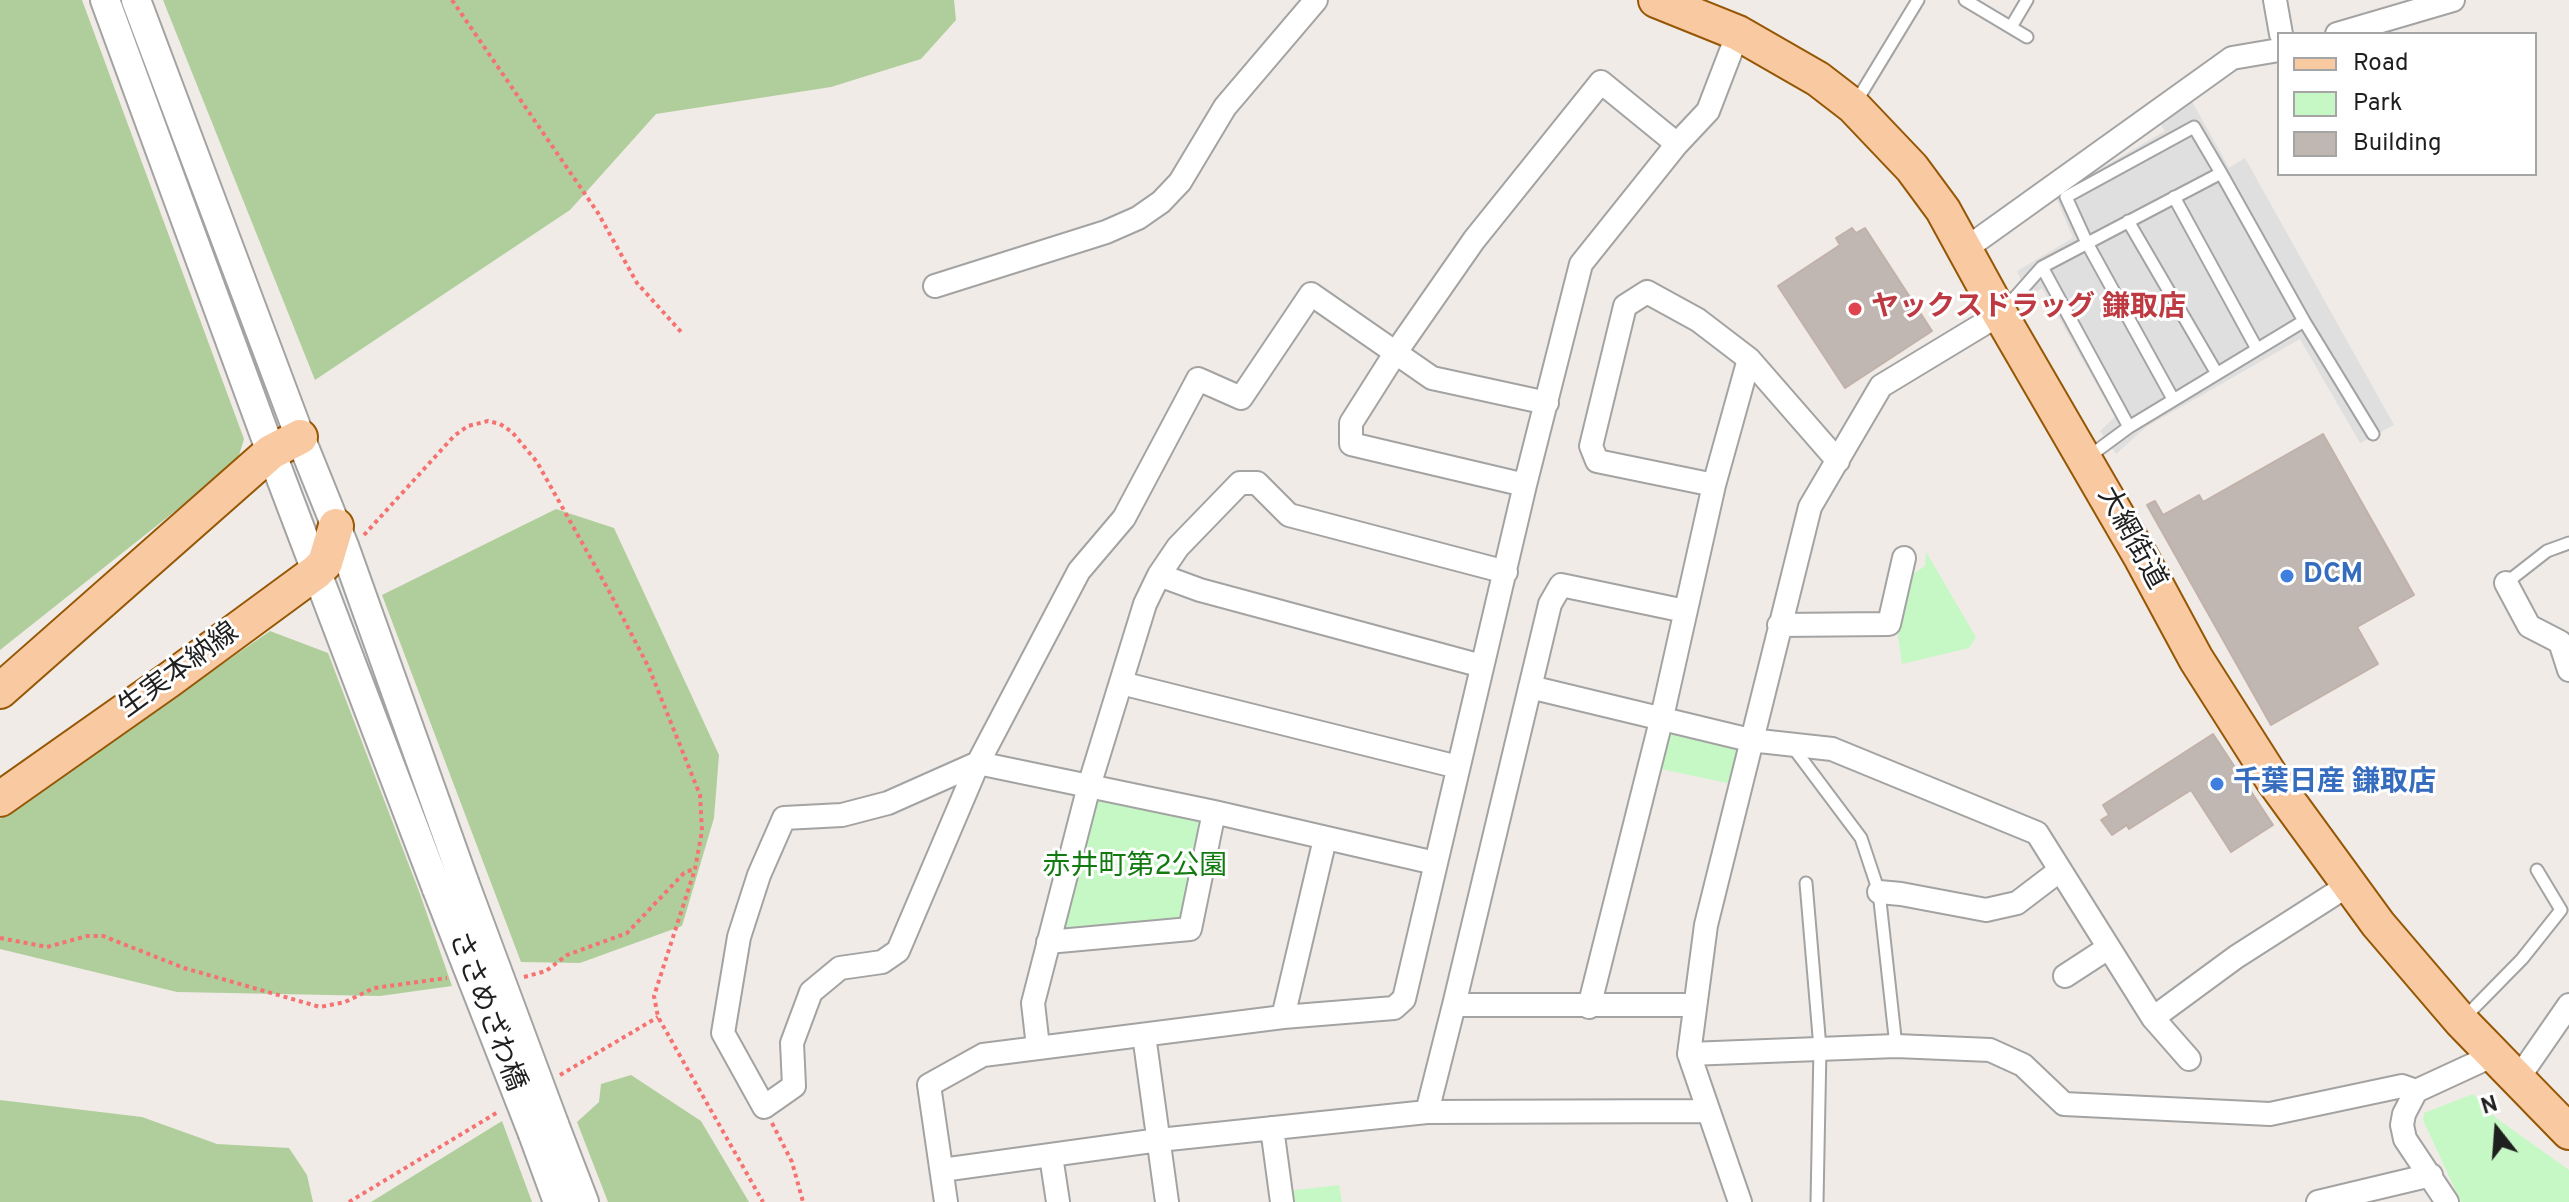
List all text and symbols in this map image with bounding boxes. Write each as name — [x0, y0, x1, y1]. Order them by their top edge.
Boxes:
legend — [2277, 32, 2537, 176]
text: Road — [2353, 49, 2409, 79]
text: Park — [2353, 89, 2403, 119]
text: Building — [2353, 129, 2442, 159]
place label: ヤックスドラッグ 鎌取店 — [1871, 292, 2186, 326]
marker: ヤックスドラッグ 鎌取店 — [1846, 300, 1864, 318]
street label: 大網街道 — [2088, 482, 2172, 596]
place label: DCM — [2303, 559, 2363, 593]
marker: DCM — [2278, 567, 2296, 585]
street label: 生実本納線 — [113, 617, 247, 727]
place label: 千葉日産 鎌取店 — [2233, 767, 2436, 801]
marker: 千葉日産 鎌取店 — [2208, 775, 2226, 793]
park label: 赤井町第2公園 — [1042, 851, 1228, 885]
street label: ささめざわ橋 — [439, 928, 531, 1096]
north arrow — [2457, 1090, 2537, 1170]
text: N — [2478, 1091, 2501, 1122]

